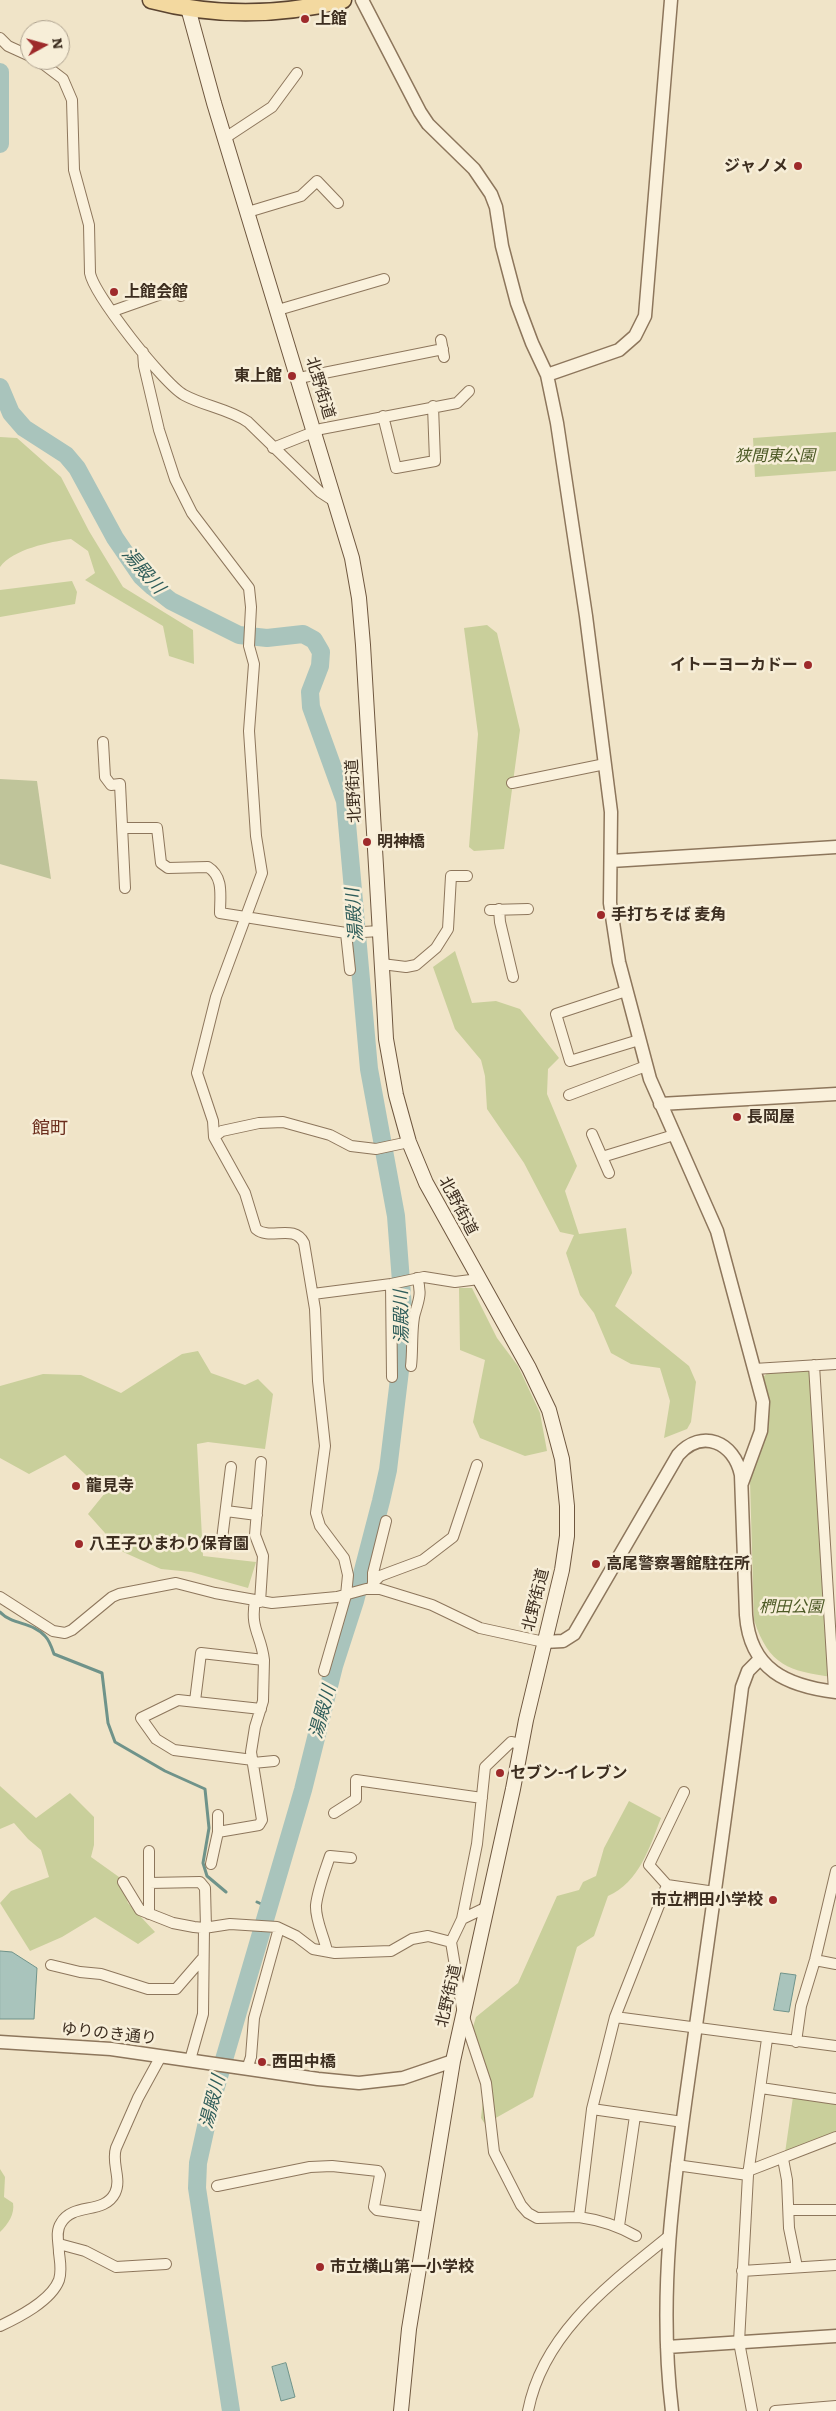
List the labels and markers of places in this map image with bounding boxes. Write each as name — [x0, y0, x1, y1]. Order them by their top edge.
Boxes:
place label: 上館 — [315, 9, 347, 29]
marker: 上館 — [299, 13, 311, 25]
place label: ジャノメ — [724, 156, 788, 176]
marker: ジャノメ — [792, 160, 804, 172]
place label: 上館会館 — [124, 282, 188, 302]
marker: 上館会館 — [108, 286, 120, 298]
place label: 東上館 — [234, 366, 282, 386]
marker: 東上館 — [286, 370, 298, 382]
place label: イトーヨーカドー — [670, 655, 798, 675]
marker: イトーヨーカドー — [802, 659, 814, 671]
place label: 明神橋 — [377, 832, 425, 852]
marker: 明神橋 — [361, 836, 373, 848]
place label: 手打ちそば 麦角 — [611, 905, 726, 925]
marker: 手打ちそば 麦角 — [595, 909, 607, 921]
place label: 長岡屋 — [747, 1107, 795, 1127]
marker: 長岡屋 — [731, 1111, 743, 1123]
place label: 龍見寺 — [86, 1476, 134, 1496]
marker: 龍見寺 — [70, 1480, 82, 1492]
place label: 八王子ひまわり保育園 — [89, 1534, 249, 1554]
marker: 八王子ひまわり保育園 — [73, 1538, 85, 1550]
place label: 高尾警察署館駐在所 — [606, 1554, 750, 1574]
marker: 高尾警察署館駐在所 — [590, 1558, 602, 1570]
place label: セブン-イレブン — [510, 1763, 627, 1783]
marker: セブン-イレブン — [494, 1767, 506, 1779]
place label: 市立椚田小学校 — [651, 1890, 763, 1910]
marker: 市立椚田小学校 — [767, 1894, 779, 1906]
place label: 西田中橋 — [272, 2052, 336, 2072]
marker: 西田中橋 — [256, 2056, 268, 2068]
place label: 市立横山第一小学校 — [330, 2257, 474, 2277]
marker: 市立横山第一小学校 — [314, 2261, 326, 2273]

